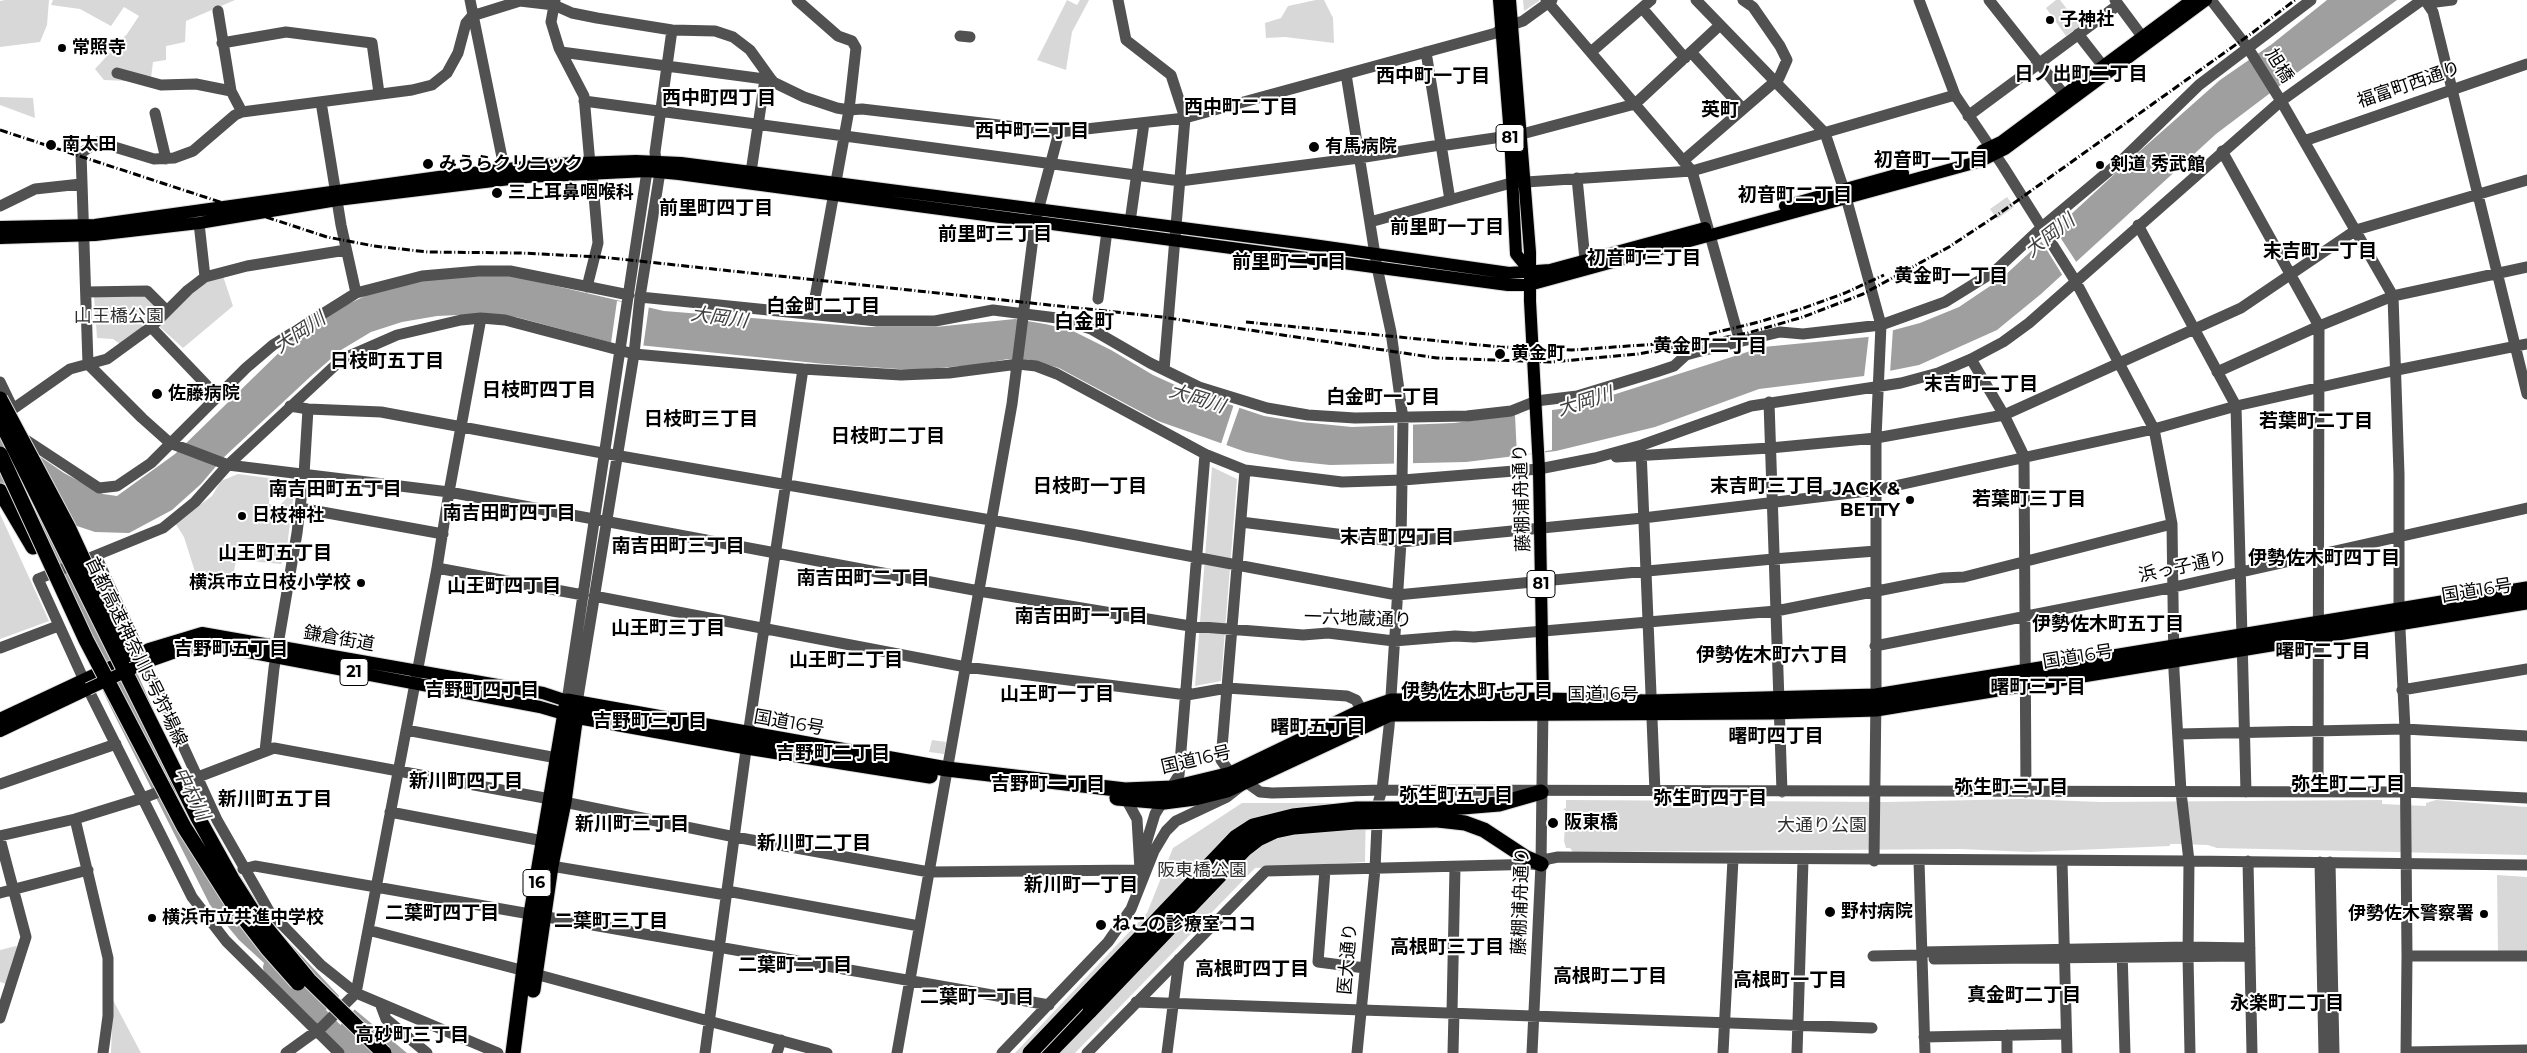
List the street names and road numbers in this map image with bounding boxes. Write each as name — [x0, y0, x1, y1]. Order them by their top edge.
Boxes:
street label: 旭橋 — [2260, 45, 2298, 87]
street label: 福富町西通り — [2354, 57, 2464, 113]
road number: 81 — [1496, 125, 1524, 152]
street label: 藤棚浦舟通り — [1509, 444, 1535, 552]
street label: 浜っ子通り — [2137, 547, 2229, 587]
street label: 首都高速神奈川3号狩場線 — [81, 554, 191, 750]
road number: 81 — [1527, 570, 1555, 598]
street label: 国道16号 — [2440, 575, 2514, 607]
street label: 一六地蔵通り — [1304, 606, 1412, 632]
street label: 鎌倉街道 — [302, 622, 376, 656]
street label: 国道16号 — [2041, 641, 2115, 673]
road number: 21 — [340, 659, 368, 686]
street label: 国道16号 — [1567, 684, 1639, 706]
street label: 国道16号 — [752, 706, 826, 740]
street label: 国道16号 — [1159, 741, 1233, 779]
street label: 藤棚浦舟通り — [1508, 847, 1534, 955]
road number: 16 — [523, 870, 551, 896]
street label: 医大通り — [1334, 922, 1362, 996]

